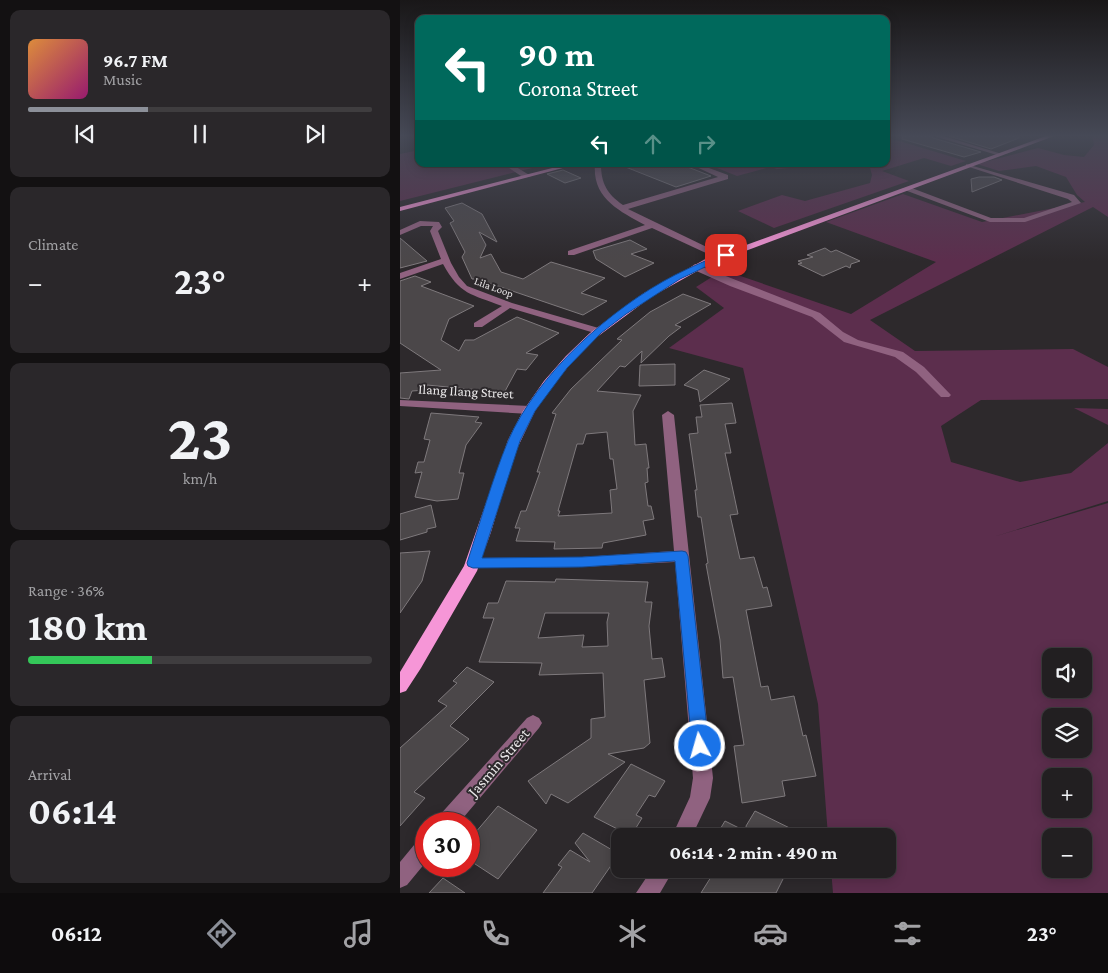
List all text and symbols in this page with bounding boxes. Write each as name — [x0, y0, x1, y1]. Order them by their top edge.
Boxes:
icon: left — [435, 35, 500, 100]
text: 90 m — [518, 35, 595, 74]
text: 96.7 FM — [103, 50, 168, 71]
text: Music — [103, 71, 142, 88]
text: Corona Street — [518, 76, 638, 101]
icon: previous — [71, 120, 99, 148]
icon: pause — [186, 120, 214, 148]
icon: next — [301, 120, 329, 148]
icon: left — [586, 130, 614, 158]
icon: ahead — [639, 130, 667, 158]
icon: right — [692, 130, 720, 158]
pin — [705, 234, 747, 276]
text: Climate — [28, 236, 78, 253]
icon: arrive — [712, 241, 740, 269]
text: 23° — [174, 260, 226, 302]
text: − — [28, 267, 43, 298]
text: + — [357, 267, 372, 298]
street label: Lila Loop — [473, 274, 515, 301]
street label: Ilang Ilang Street — [418, 381, 514, 402]
text: 23 — [168, 401, 232, 473]
text: km/h — [183, 470, 217, 487]
text: Range · 36% — [28, 582, 104, 599]
text: 180 km — [28, 606, 148, 648]
map controls — [1042, 648, 1092, 878]
button: sound — [1042, 648, 1092, 698]
button: layers — [1042, 708, 1092, 758]
position arrow — [673, 719, 725, 771]
street label: Jasmin Street — [463, 724, 534, 802]
text: Arrival — [28, 766, 72, 783]
button: + — [1042, 768, 1092, 818]
text: 06:14 — [28, 790, 117, 832]
speed limit sign: 30 — [415, 812, 480, 877]
button: − — [1042, 828, 1092, 878]
text: 06:14 · 2 min · 490 m — [670, 842, 837, 863]
icon: directions — [204, 916, 239, 951]
icon: music — [341, 916, 376, 951]
icon: phone — [478, 916, 513, 951]
icon: climate — [615, 916, 650, 951]
icon: car — [753, 916, 788, 951]
icon: filters — [890, 916, 925, 951]
text: 06:12 — [51, 921, 102, 946]
text: 23° — [1027, 921, 1057, 946]

